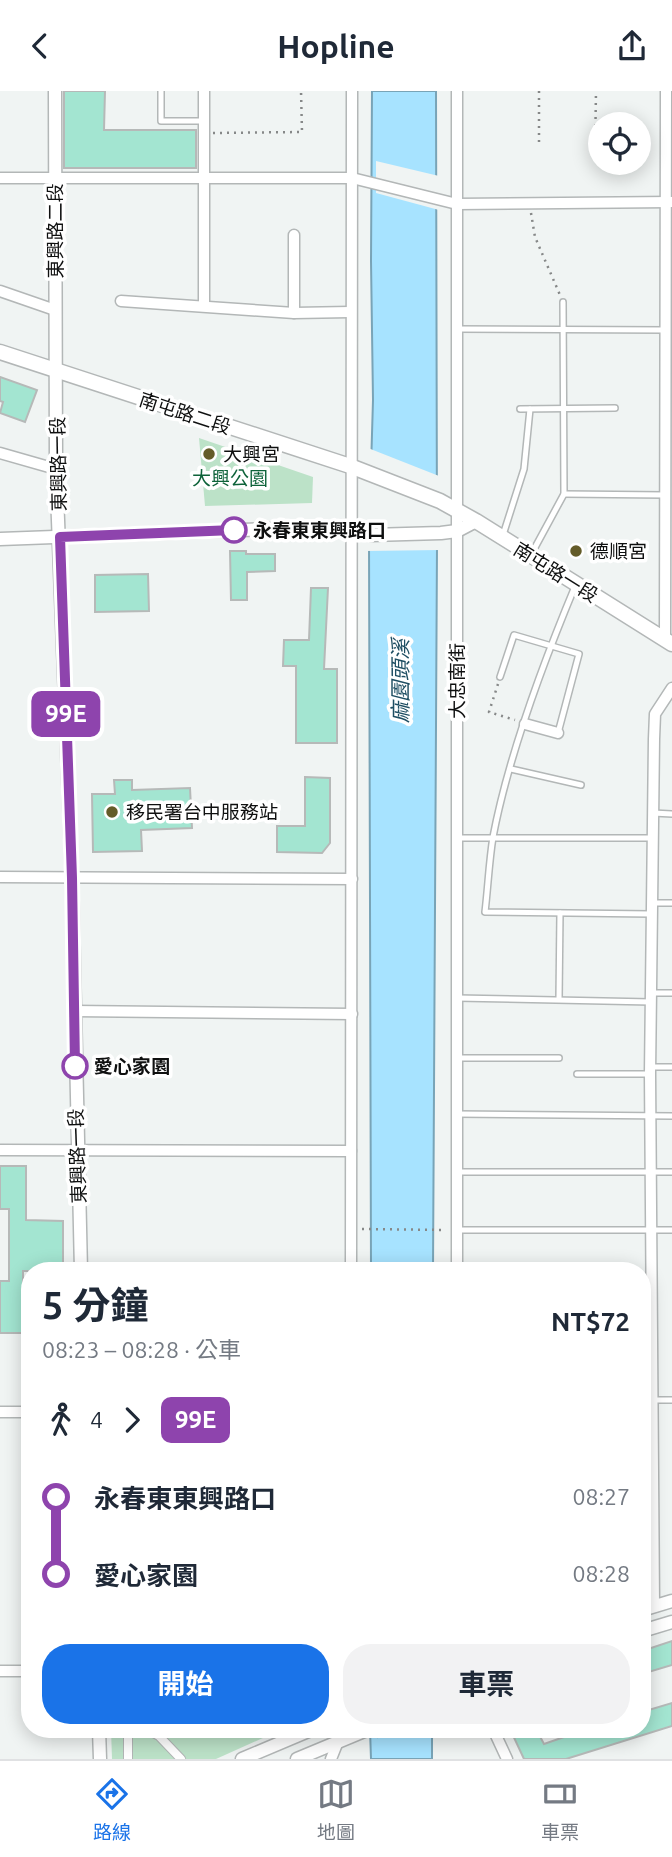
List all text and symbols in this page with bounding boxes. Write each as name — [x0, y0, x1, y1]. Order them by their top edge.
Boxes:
icon: back — [21, 27, 59, 65]
icon: share — [613, 27, 651, 65]
text: Hopline — [277, 28, 395, 64]
map controls — [588, 112, 651, 175]
button: locate — [588, 112, 651, 175]
street label: 東興路二段 — [44, 183, 66, 279]
street label: 南屯路二段 — [136, 388, 234, 438]
street label: 東興路一段 — [46, 416, 70, 512]
place label: 大興宮 — [223, 443, 280, 465]
marker: 大興宮 — [201, 446, 217, 462]
park label: 大興公園 — [192, 467, 268, 489]
marker: 永春東東興路口 — [221, 517, 247, 543]
place label: 永春東東興路口 — [253, 519, 386, 541]
street label: 南屯路一段 — [510, 537, 602, 607]
place label: 德順宮 — [590, 540, 647, 562]
marker: 德順宮 — [568, 543, 584, 559]
water label: 麻園頭溪 — [388, 636, 412, 723]
street label: 大忠南街 — [446, 643, 468, 719]
line badge: 99E — [26, 691, 106, 737]
text: 99E — [45, 700, 87, 727]
place label: 移民署台中服務站 — [126, 801, 278, 823]
marker: 移民署台中服務站 — [104, 804, 120, 820]
marker: 愛心家園 — [62, 1053, 88, 1079]
place label: 愛心家園 — [94, 1055, 170, 1077]
street label: 東興路一段 — [64, 1108, 90, 1204]
text: 5 分鐘 — [42, 1284, 148, 1326]
text: NT$72 — [551, 1307, 630, 1336]
text: 08:23 – 08:28 · 公車 — [42, 1337, 241, 1362]
icon: walk — [42, 1401, 80, 1439]
icon: forward — [113, 1401, 151, 1439]
text: 99E — [175, 1406, 216, 1433]
text: 4 — [90, 1407, 103, 1432]
text: 永春東東興路口 — [94, 1484, 276, 1513]
text: 08:27 — [572, 1484, 630, 1509]
text: 愛心家園 — [94, 1561, 198, 1590]
text: 08:28 — [572, 1561, 630, 1586]
button: 開始 — [42, 1644, 329, 1724]
button: 車票 — [343, 1644, 630, 1724]
tab: 路線 — [93, 1775, 131, 1844]
tab: 地圖 — [317, 1775, 355, 1844]
tab: 車票 — [541, 1775, 579, 1844]

